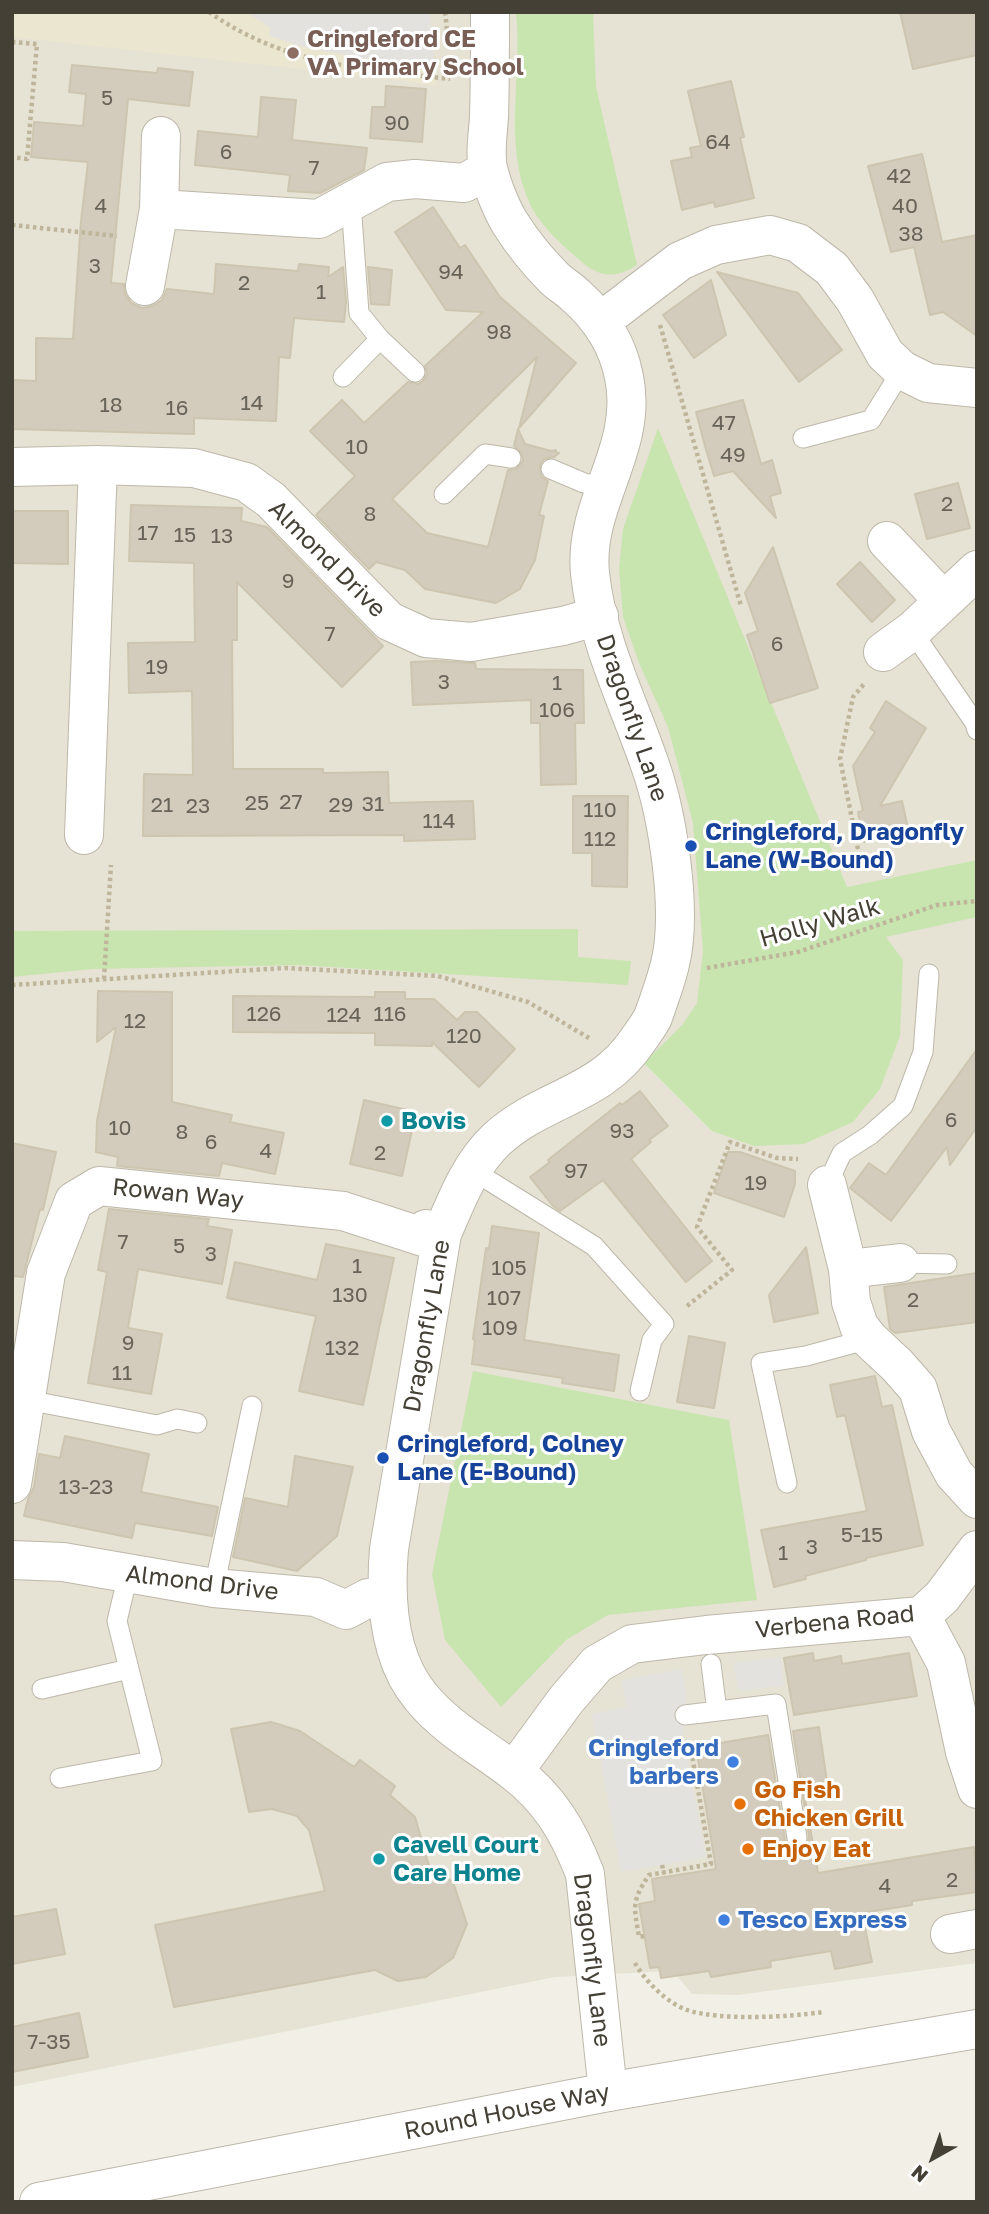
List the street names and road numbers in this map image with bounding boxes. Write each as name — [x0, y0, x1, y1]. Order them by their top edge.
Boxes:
street label: Almond Drive — [262, 494, 392, 624]
street label: Dragonfly Lane — [590, 631, 674, 805]
street label: Holly Walk — [757, 892, 883, 954]
street label: Rowan Way — [111, 1173, 245, 1215]
street label: Dragonfly Lane — [398, 1237, 456, 1415]
street label: Almond Drive — [124, 1559, 280, 1607]
street label: Verbena Road — [754, 1599, 916, 1645]
street label: Dragonfly Lane — [567, 1871, 617, 2049]
street label: Round House Way — [402, 2078, 612, 2146]

